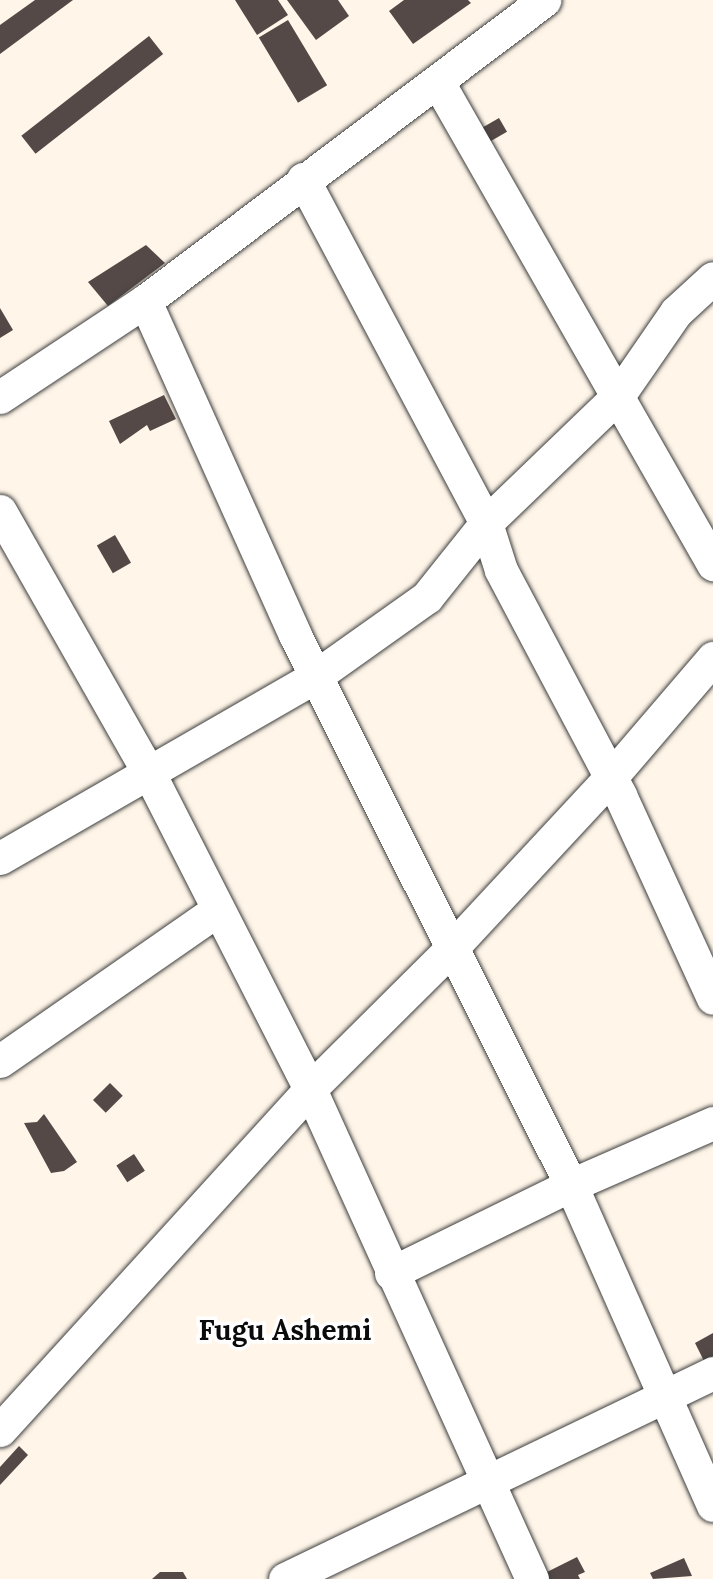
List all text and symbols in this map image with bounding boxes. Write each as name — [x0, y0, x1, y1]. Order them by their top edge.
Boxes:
district label: Fugu Ashemi — [199, 1313, 371, 1347]

